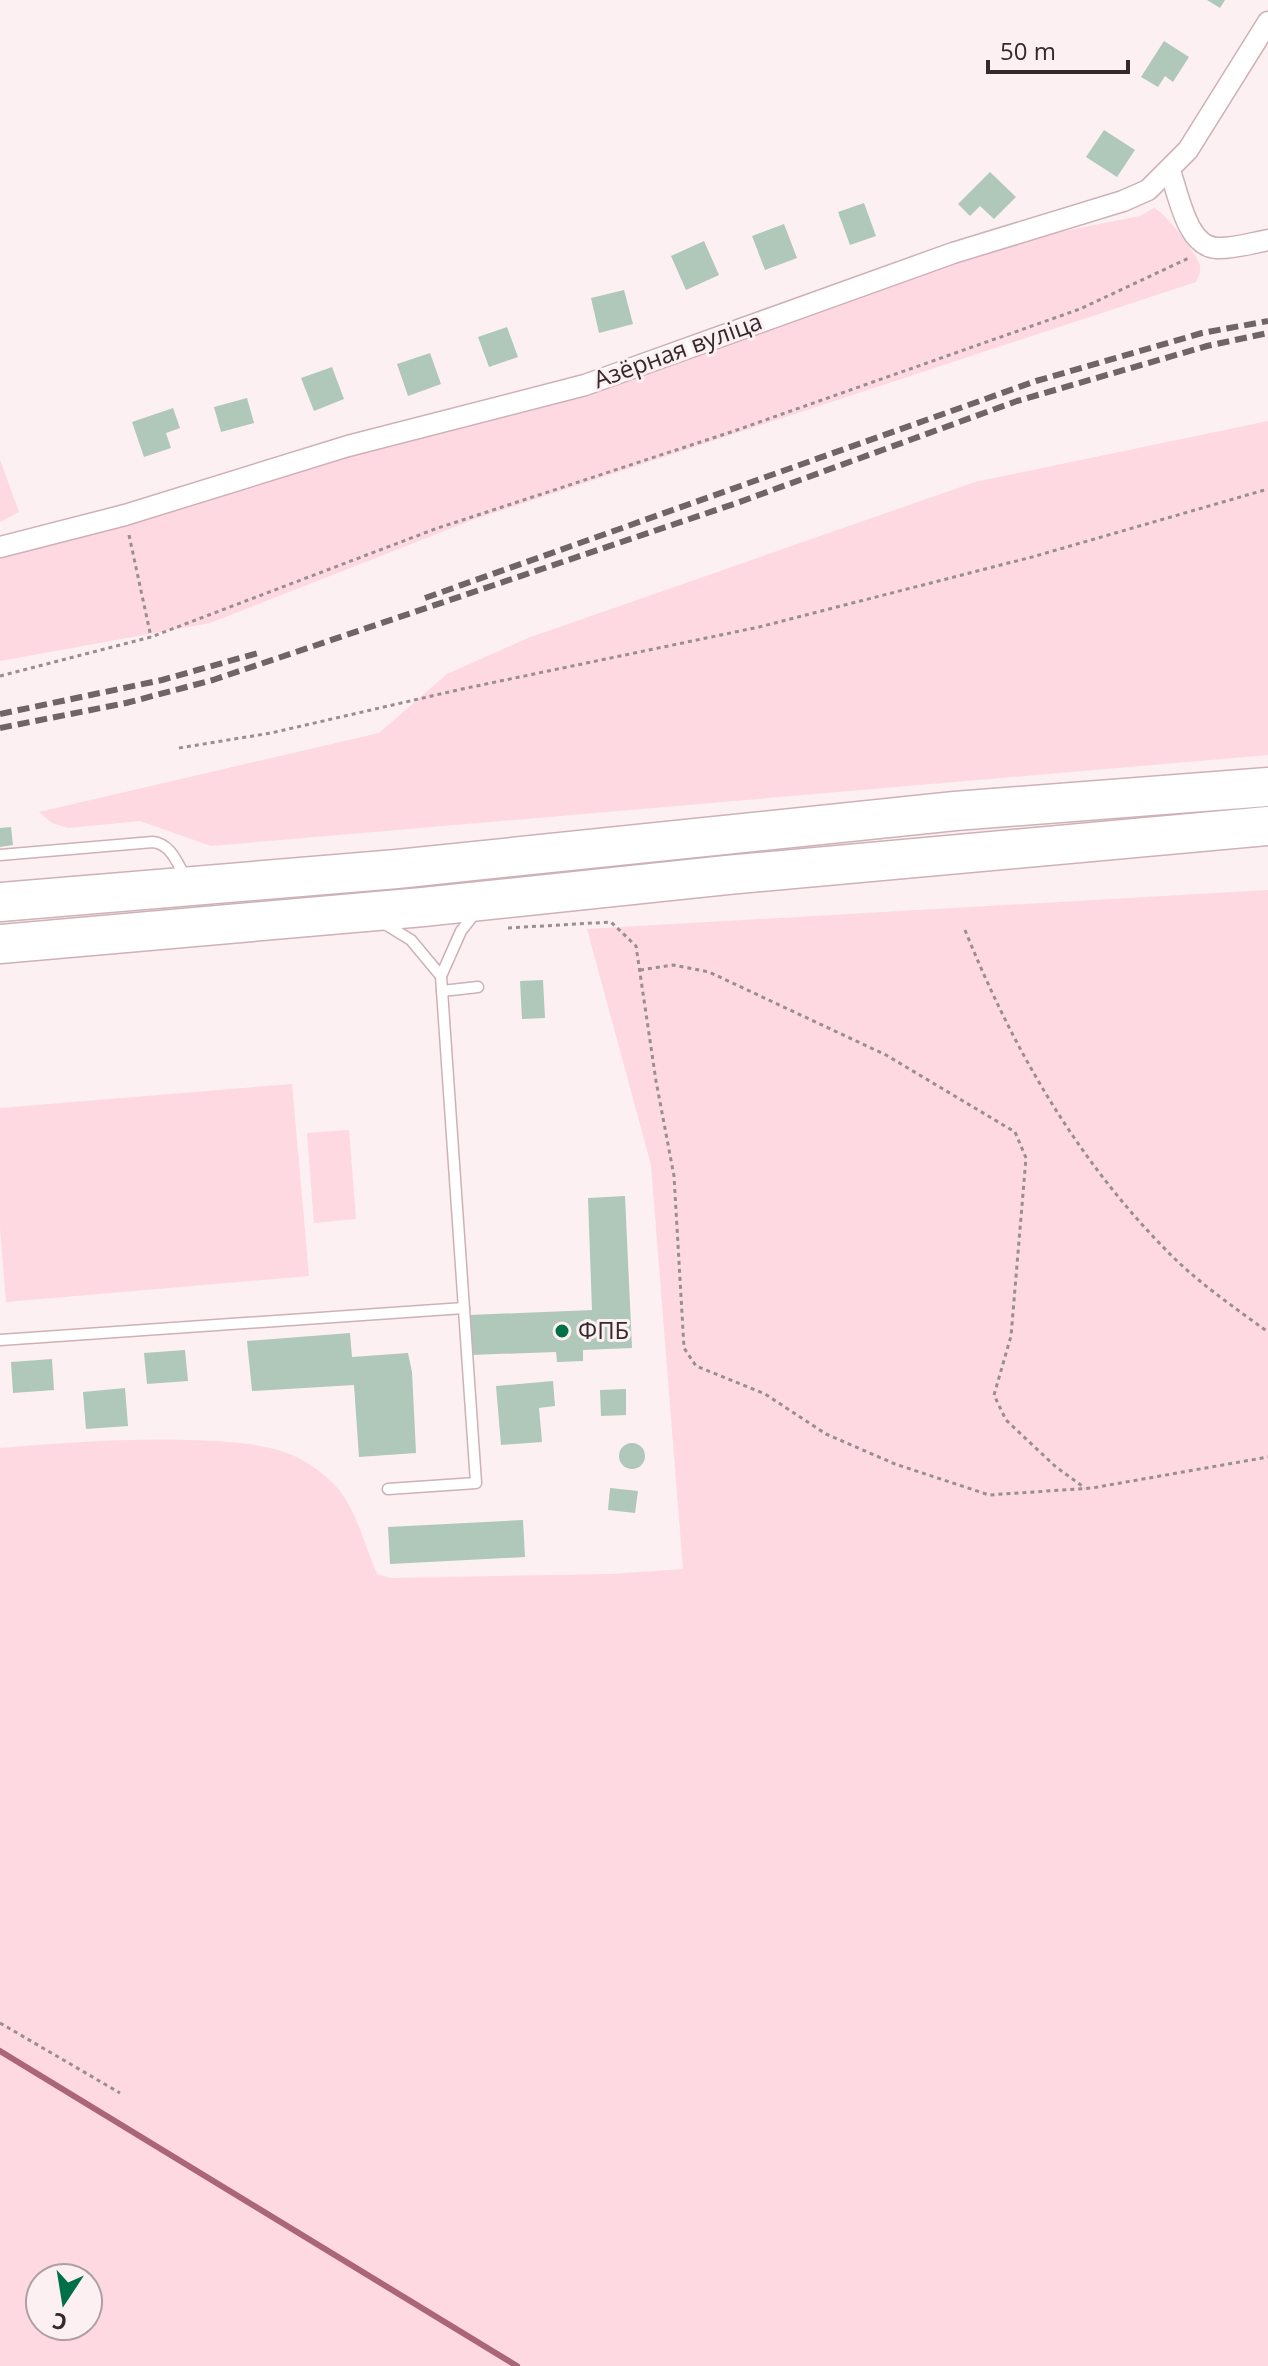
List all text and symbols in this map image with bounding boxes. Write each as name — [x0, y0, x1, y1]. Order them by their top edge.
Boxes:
scale bar — [988, 24, 1128, 74]
text: 50 m — [1000, 34, 1056, 67]
street label: Азёрная вуліца — [589, 304, 766, 395]
place label: ФПБ — [578, 1313, 629, 1346]
marker: ФПБ — [553, 1322, 571, 1340]
north arrow — [24, 2262, 104, 2342]
text: С — [50, 2306, 70, 2339]

